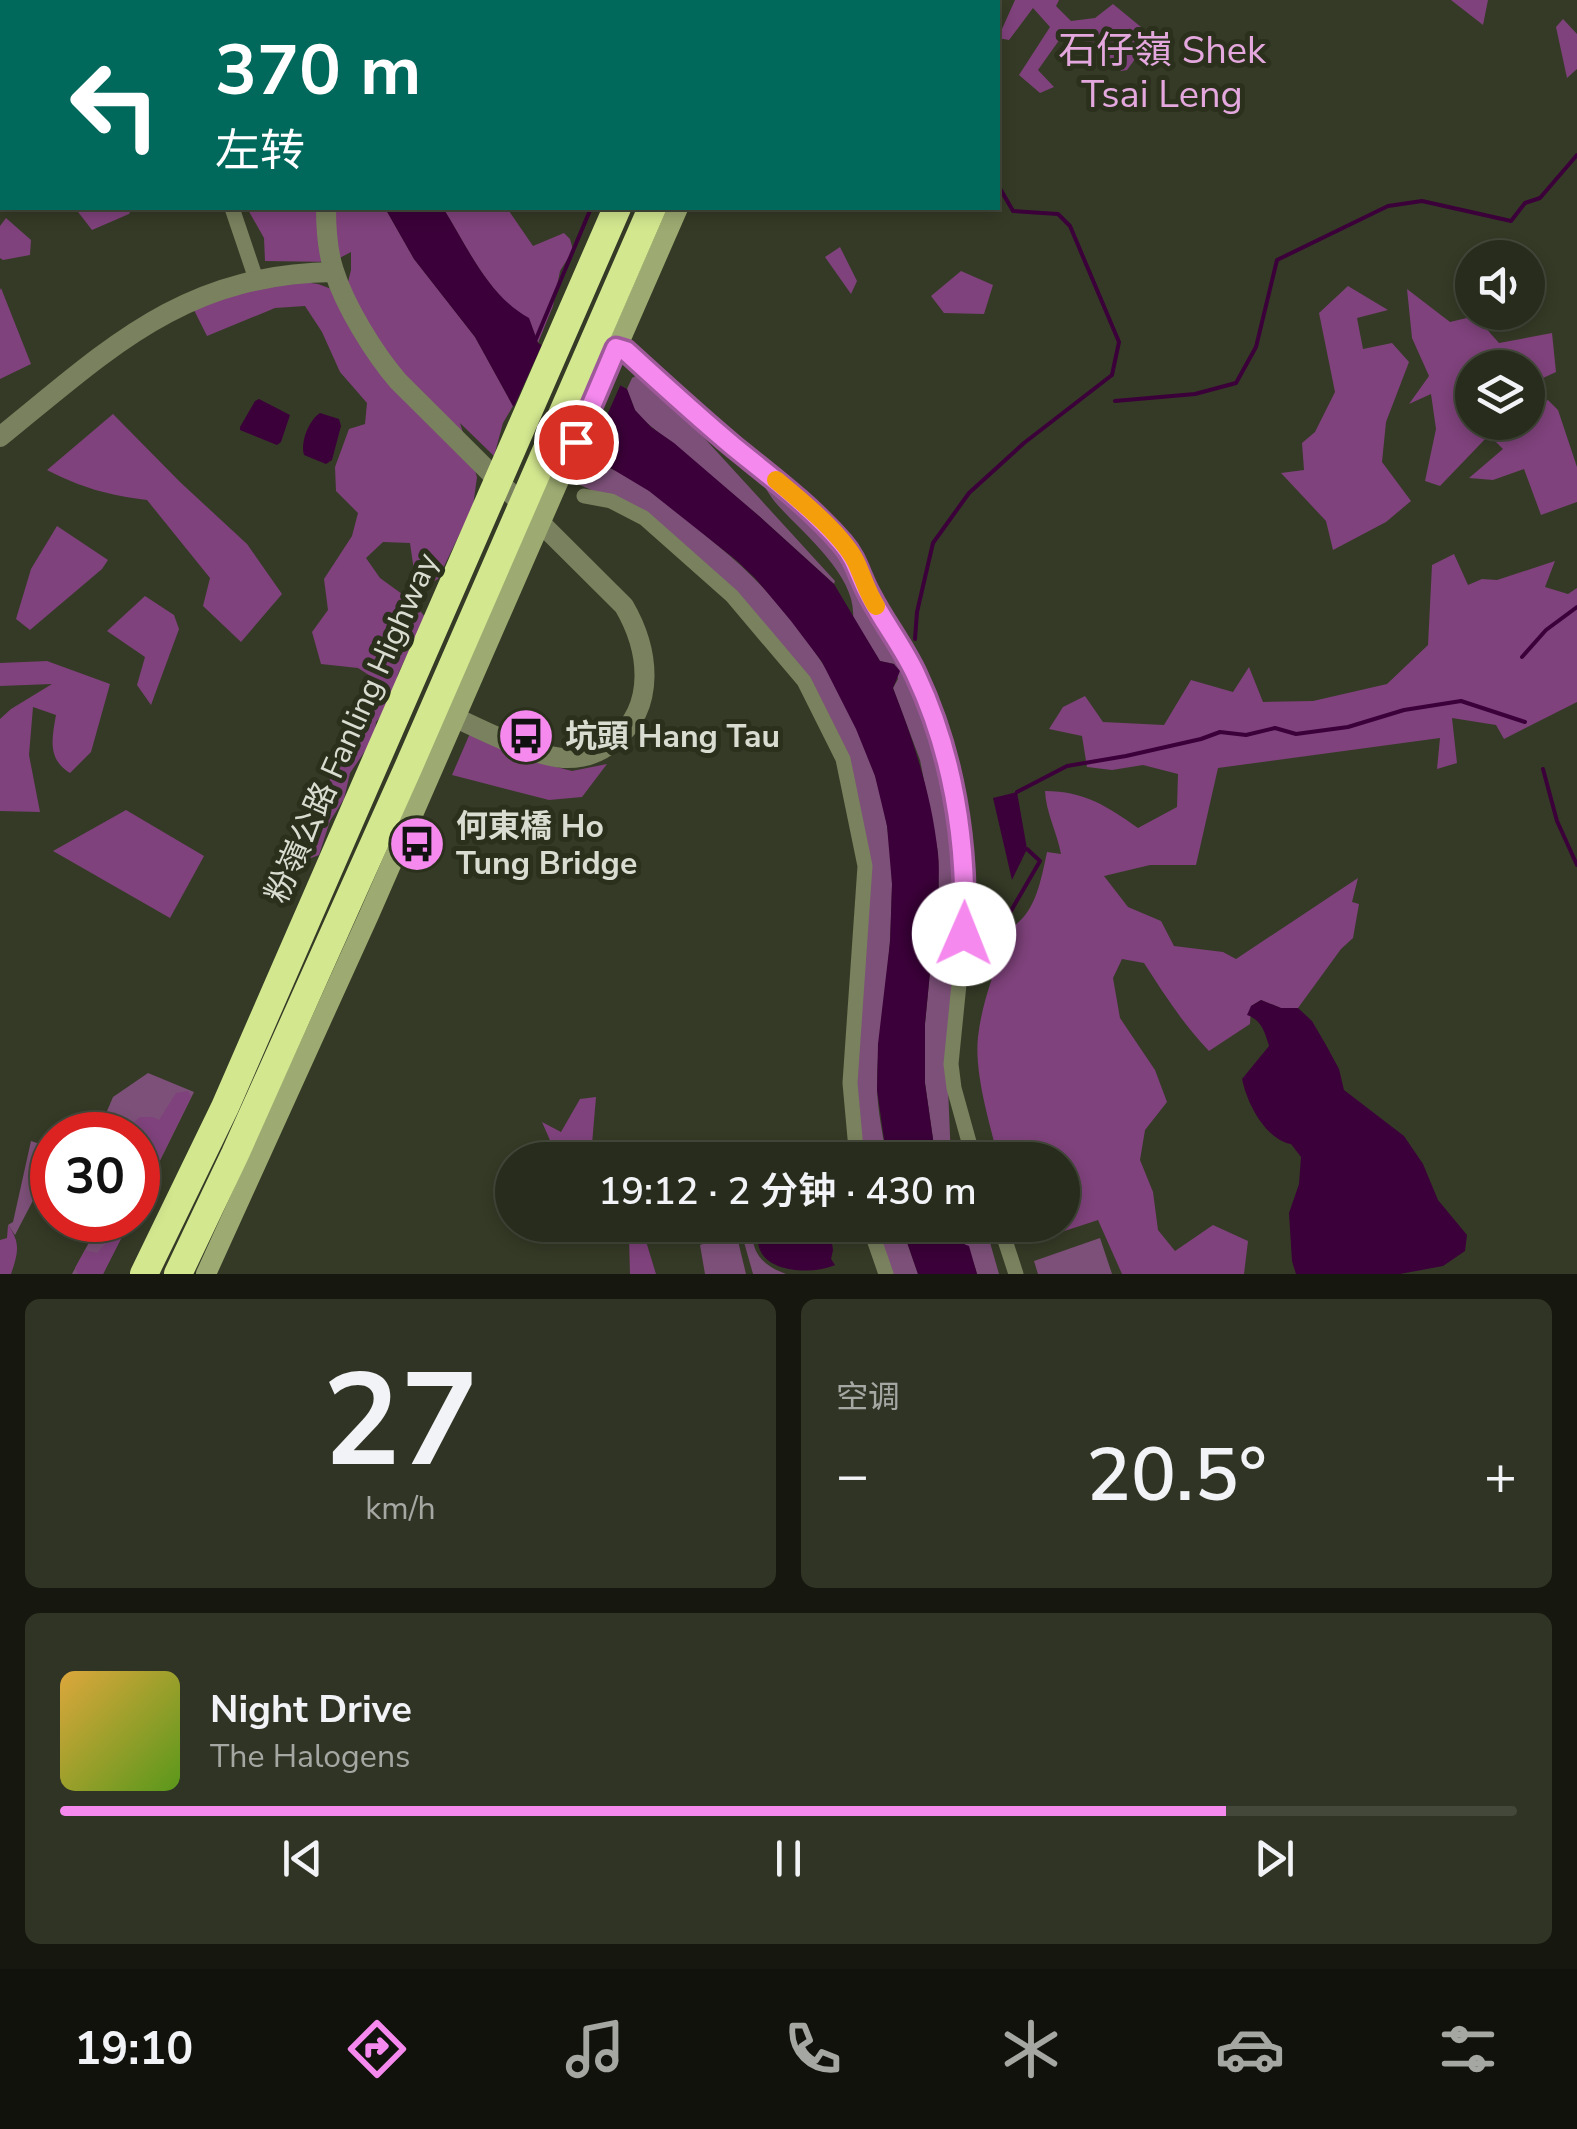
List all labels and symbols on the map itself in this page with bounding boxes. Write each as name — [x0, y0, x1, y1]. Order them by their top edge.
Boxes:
district label: 石仔嶺 Shek Tsai Leng — [1058, 25, 1267, 120]
pin — [534, 400, 619, 485]
street label: 粉嶺公路 Fanling Highway — [255, 546, 449, 910]
bus stop icon: 坑頭 Hang Tau — [496, 706, 556, 766]
place label: 坑頭 Hang Tau — [565, 715, 780, 758]
place label: 何東橋 Ho Tung Bridge — [456, 805, 637, 885]
bus stop icon: 何東橋 Ho Tung Bridge — [387, 814, 447, 874]
position arrow — [912, 882, 1016, 986]
speed limit sign: 30 — [30, 1112, 160, 1242]

